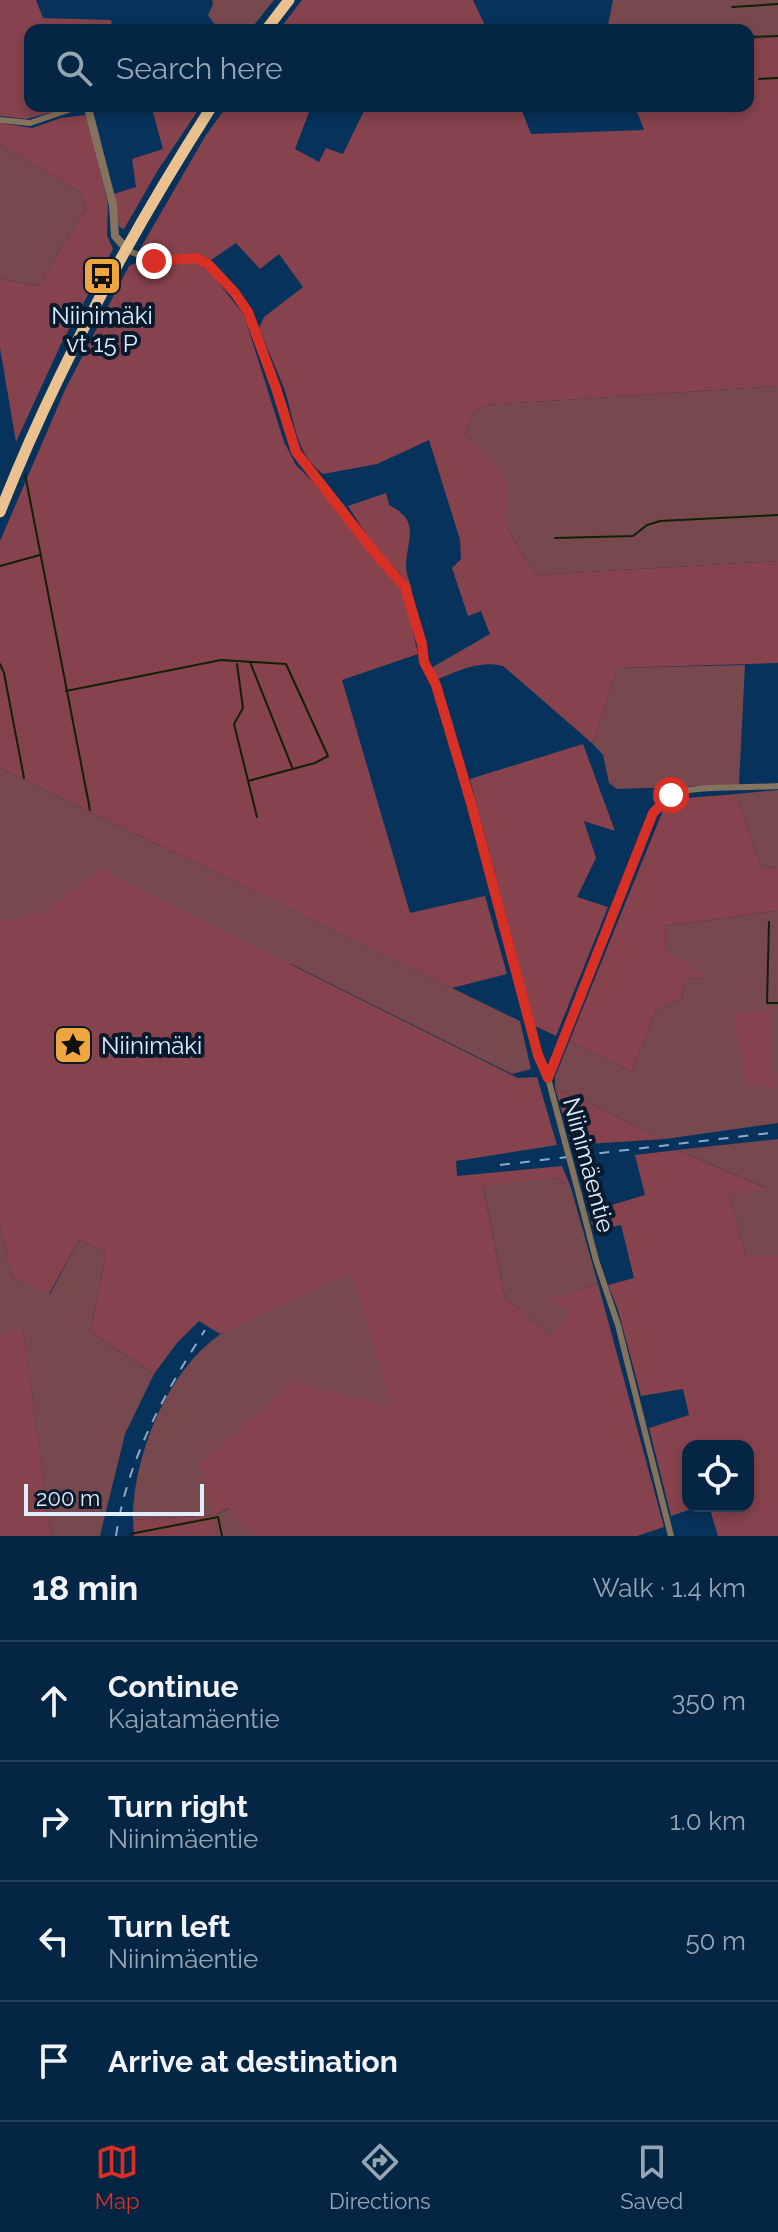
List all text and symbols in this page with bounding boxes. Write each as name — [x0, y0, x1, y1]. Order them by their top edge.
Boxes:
search box — [24, 24, 754, 112]
icon: search — [52, 46, 96, 90]
text: Search here — [116, 51, 283, 86]
route end — [136, 243, 172, 279]
bus stop icon: Niinimäki vt 15 P — [81, 255, 123, 297]
place label: Niinimäki vt 15 P — [51, 301, 153, 358]
route start — [653, 777, 689, 813]
place icon: Niinimäki — [52, 1024, 94, 1066]
place label: Niinimäki — [101, 1031, 202, 1060]
street label: Niinimäentie — [557, 1094, 621, 1236]
map controls — [682, 1440, 754, 1512]
button: locate — [682, 1440, 754, 1512]
scale bar — [24, 1480, 204, 1516]
text: 200 m — [36, 1485, 100, 1511]
text: 18 min — [32, 1568, 138, 1608]
text: Walk · 1.4 km — [592, 1573, 746, 1603]
text: Continue — [108, 1669, 239, 1704]
icon: ahead — [32, 1679, 76, 1723]
text: 350 m — [672, 1686, 746, 1716]
text: Kajatamäentie — [108, 1704, 280, 1734]
text: Turn right — [108, 1789, 248, 1824]
icon: right — [32, 1799, 76, 1843]
text: 1.0 km — [670, 1806, 746, 1836]
text: Niinimäentie — [108, 1824, 258, 1854]
text: Turn left — [108, 1909, 230, 1944]
icon: left — [32, 1919, 76, 1963]
text: 50 m — [685, 1926, 746, 1956]
text: Niinimäentie — [108, 1944, 258, 1974]
icon: arrive — [32, 2039, 76, 2083]
text: Arrive at destination — [108, 2044, 398, 2079]
tab: Map — [95, 2140, 140, 2214]
tab: Directions — [329, 2140, 431, 2214]
tab: Saved — [620, 2140, 683, 2214]

